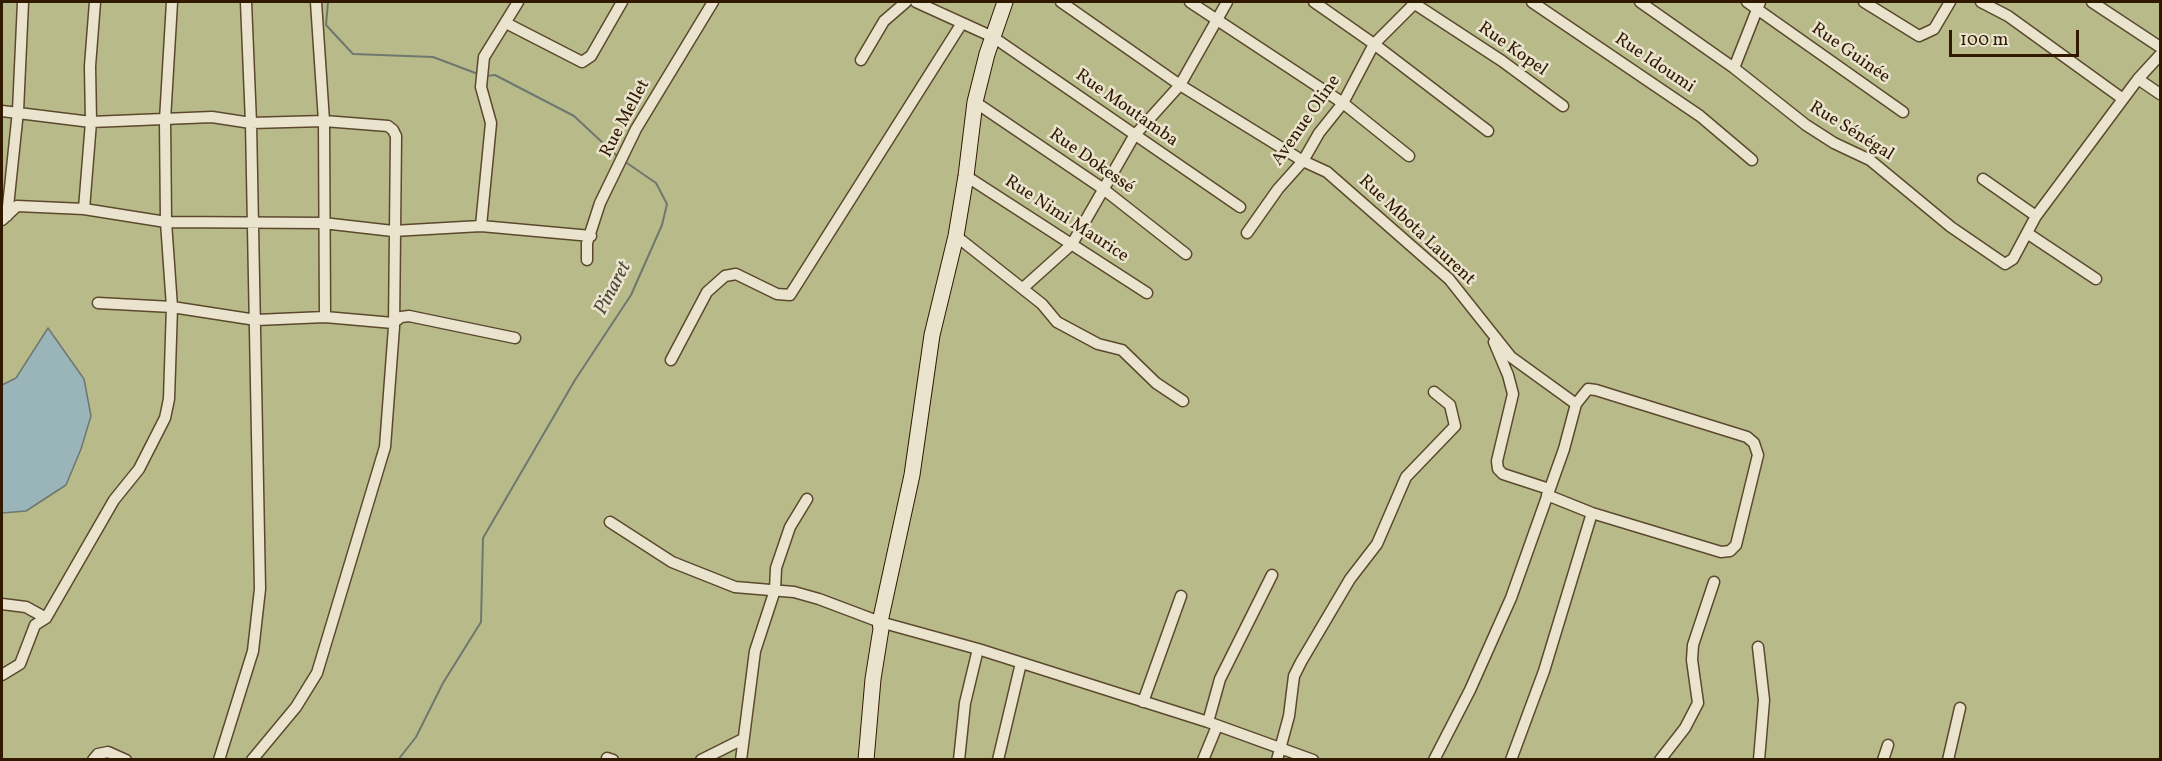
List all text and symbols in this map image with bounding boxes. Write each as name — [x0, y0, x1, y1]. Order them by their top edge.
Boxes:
street label: Rue Kopel — [1473, 18, 1551, 82]
scale bar — [1952, 18, 2082, 56]
street label: Rue Guinée — [1806, 19, 1894, 89]
text: 100 m — [1960, 28, 2009, 53]
street label: Rue Idoumi — [1610, 29, 1698, 99]
street label: Rue Moutamba — [1070, 66, 1182, 152]
street label: Avenue Oline — [1268, 72, 1346, 170]
street label: Rue Mellet — [596, 76, 656, 162]
street label: Rue Sénégal — [1805, 97, 1897, 167]
street label: Rue Dokessé — [1044, 125, 1138, 199]
street label: Rue Mbota Laurent — [1353, 171, 1479, 291]
street label: Rue Nimi Maurice — [1000, 172, 1132, 268]
water label: Pinaret — [590, 258, 638, 320]

